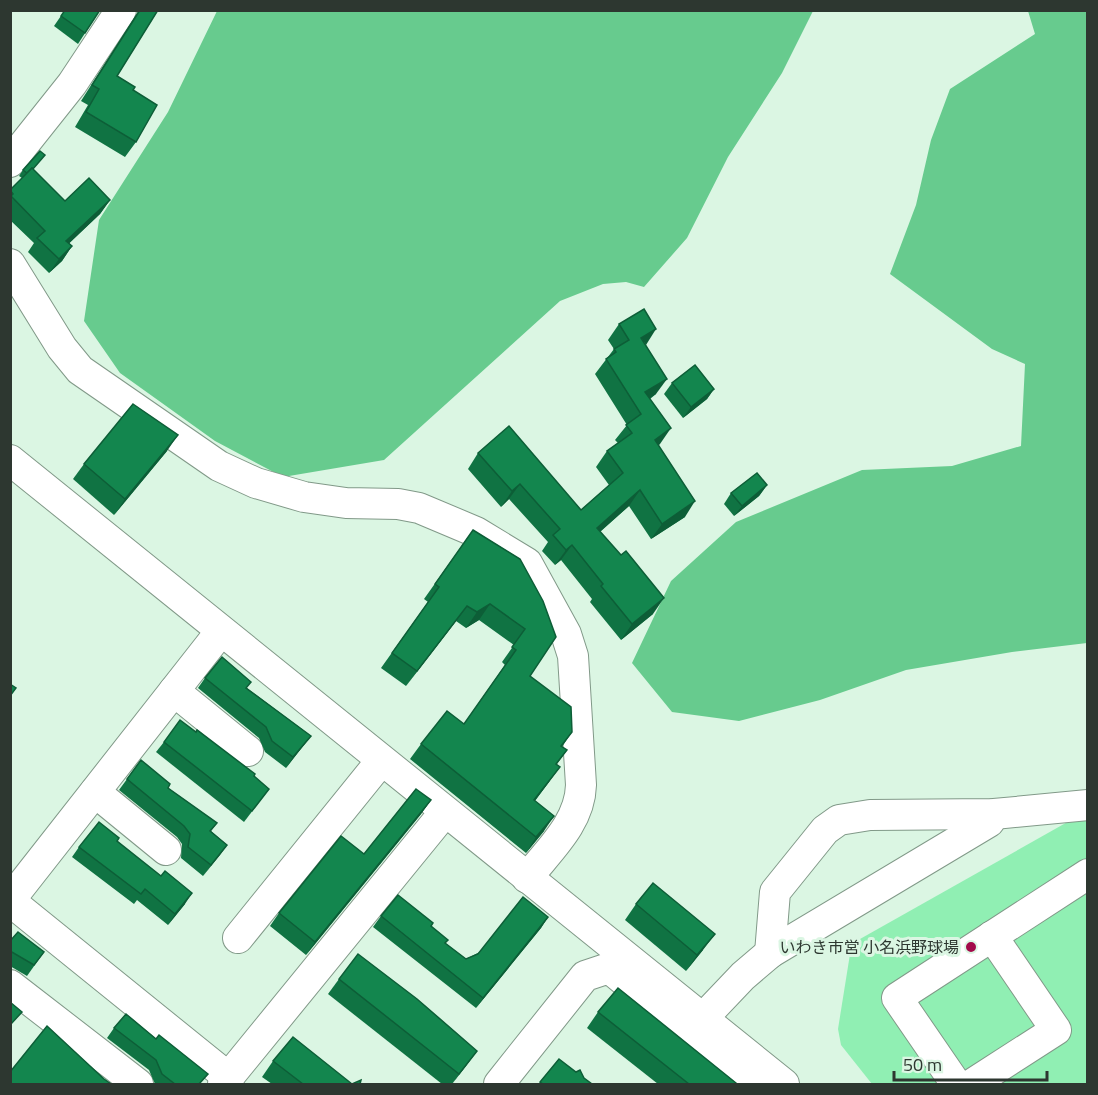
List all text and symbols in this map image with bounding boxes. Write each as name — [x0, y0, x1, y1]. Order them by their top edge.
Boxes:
place label: いわき市営 小名浜野球場 — [779, 935, 959, 959]
marker: いわき市営 小名浜野球場 — [964, 940, 978, 954]
scale bar — [894, 1044, 1047, 1082]
text: 50 m — [903, 1051, 942, 1078]

